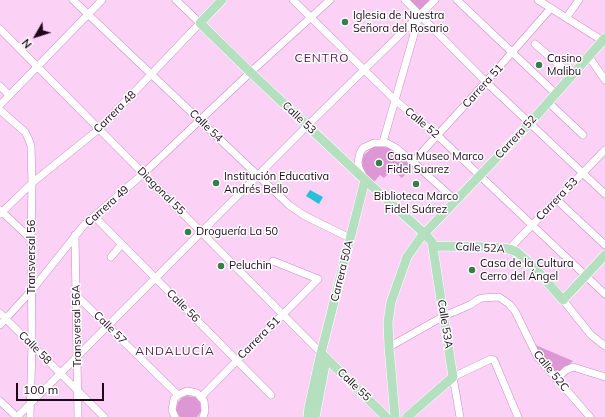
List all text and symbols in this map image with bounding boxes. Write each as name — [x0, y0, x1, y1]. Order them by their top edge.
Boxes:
place label: Iglesia de Nuestra Señora del Rosario — [353, 9, 449, 35]
north arrow — [16, 16, 56, 56]
marker: Iglesia de Nuestra Señora del Rosario — [340, 17, 350, 27]
text: N — [19, 36, 35, 51]
district label: CENTRO — [295, 51, 349, 65]
place label: Casino Malibu — [547, 52, 582, 78]
marker: Casino Malibu — [534, 60, 544, 70]
street label: Carrera 51 — [460, 61, 506, 111]
street label: Carrera 48 — [91, 88, 139, 136]
street label: Calle 53 — [279, 99, 319, 137]
street label: Calle 52 — [402, 105, 442, 141]
street label: Calle 54 — [187, 107, 225, 145]
street label: Carrera 52 — [493, 113, 539, 161]
place label: Casa Museo Marco Fidel Suarez — [387, 150, 484, 176]
marker: Casa Museo Marco Fidel Suarez — [374, 158, 384, 168]
street label: Diagonal 55 — [134, 164, 188, 218]
place label: Institución Educativa Andrés Bello — [224, 170, 329, 196]
street label: Carrera 53 — [533, 175, 581, 223]
marker: Institución Educativa Andrés Bello — [211, 178, 221, 188]
marker: Biblioteca Marco Fidel Suárez — [411, 179, 421, 189]
street label: Carrera 49 — [82, 183, 132, 229]
place label: Biblioteca Marco Fidel Suárez — [374, 190, 458, 216]
street label: Transversal 56 — [25, 220, 39, 294]
place label: Droguería La 50 — [196, 225, 278, 239]
marker: Droguería La 50 — [183, 227, 193, 237]
street label: Carrera 50A — [328, 239, 356, 303]
street label: Calle 52A — [455, 240, 505, 256]
place label: Casa de la Cultura Cerro del Ángel — [480, 257, 574, 283]
place label: Peluchin — [229, 259, 272, 273]
marker: Peluchin — [216, 261, 226, 271]
marker: Casa de la Cultura Cerro del Ángel — [467, 265, 477, 275]
street label: Transversal 56A — [70, 285, 84, 367]
street label: Calle 56 — [164, 287, 202, 325]
street label: Calle 53A — [435, 299, 455, 349]
street label: Calle 57 — [91, 309, 129, 347]
street label: Carrera 51 — [235, 314, 283, 362]
street label: Calle 58 — [16, 329, 54, 367]
district label: ANDALUCÍA — [135, 344, 215, 358]
street label: Calle 52C — [531, 348, 571, 394]
street label: Calle 55 — [335, 366, 373, 404]
scale bar — [18, 375, 106, 401]
text: 100 m — [23, 382, 58, 397]

